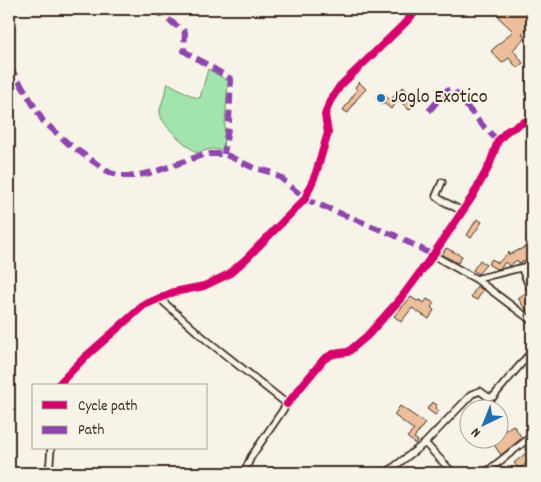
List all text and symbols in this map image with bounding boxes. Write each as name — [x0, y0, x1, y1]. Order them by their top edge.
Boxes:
place label: Joglo Exotico — [391, 84, 488, 112]
marker: Joglo Exotico — [375, 92, 387, 104]
legend — [32, 384, 208, 450]
text: Cycle path — [78, 396, 138, 418]
north arrow — [458, 400, 508, 450]
text: Path — [78, 420, 104, 442]
text: N — [467, 422, 486, 442]

